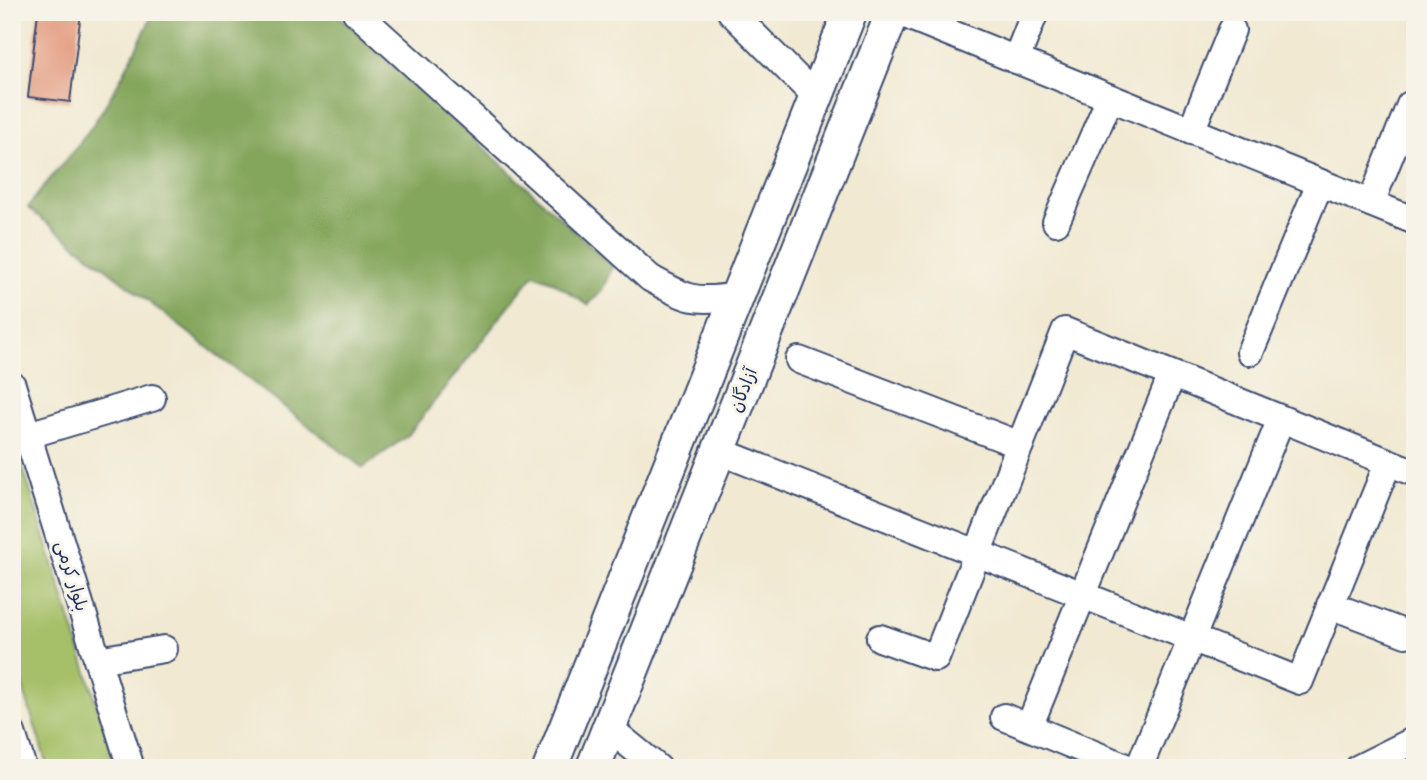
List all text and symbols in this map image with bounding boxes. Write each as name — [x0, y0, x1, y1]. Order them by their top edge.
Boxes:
street label: آزادگان — [724, 363, 763, 416]
street label: بلوار کرمی — [50, 538, 93, 614]

